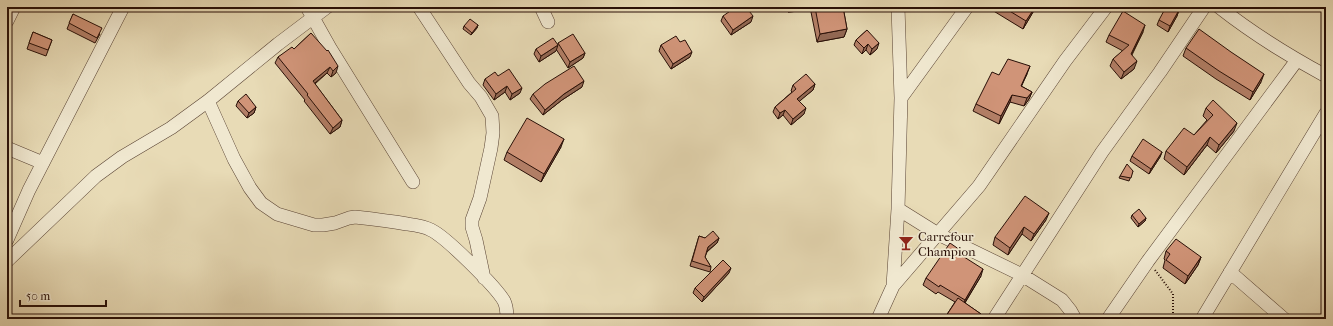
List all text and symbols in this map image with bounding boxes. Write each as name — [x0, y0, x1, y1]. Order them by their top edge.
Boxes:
place label: Carrefour Champion — [918, 229, 976, 259]
bar icon: Carrefour Champion — [897, 234, 915, 252]
scale bar — [20, 282, 106, 308]
text: 50 m — [26, 289, 50, 303]

